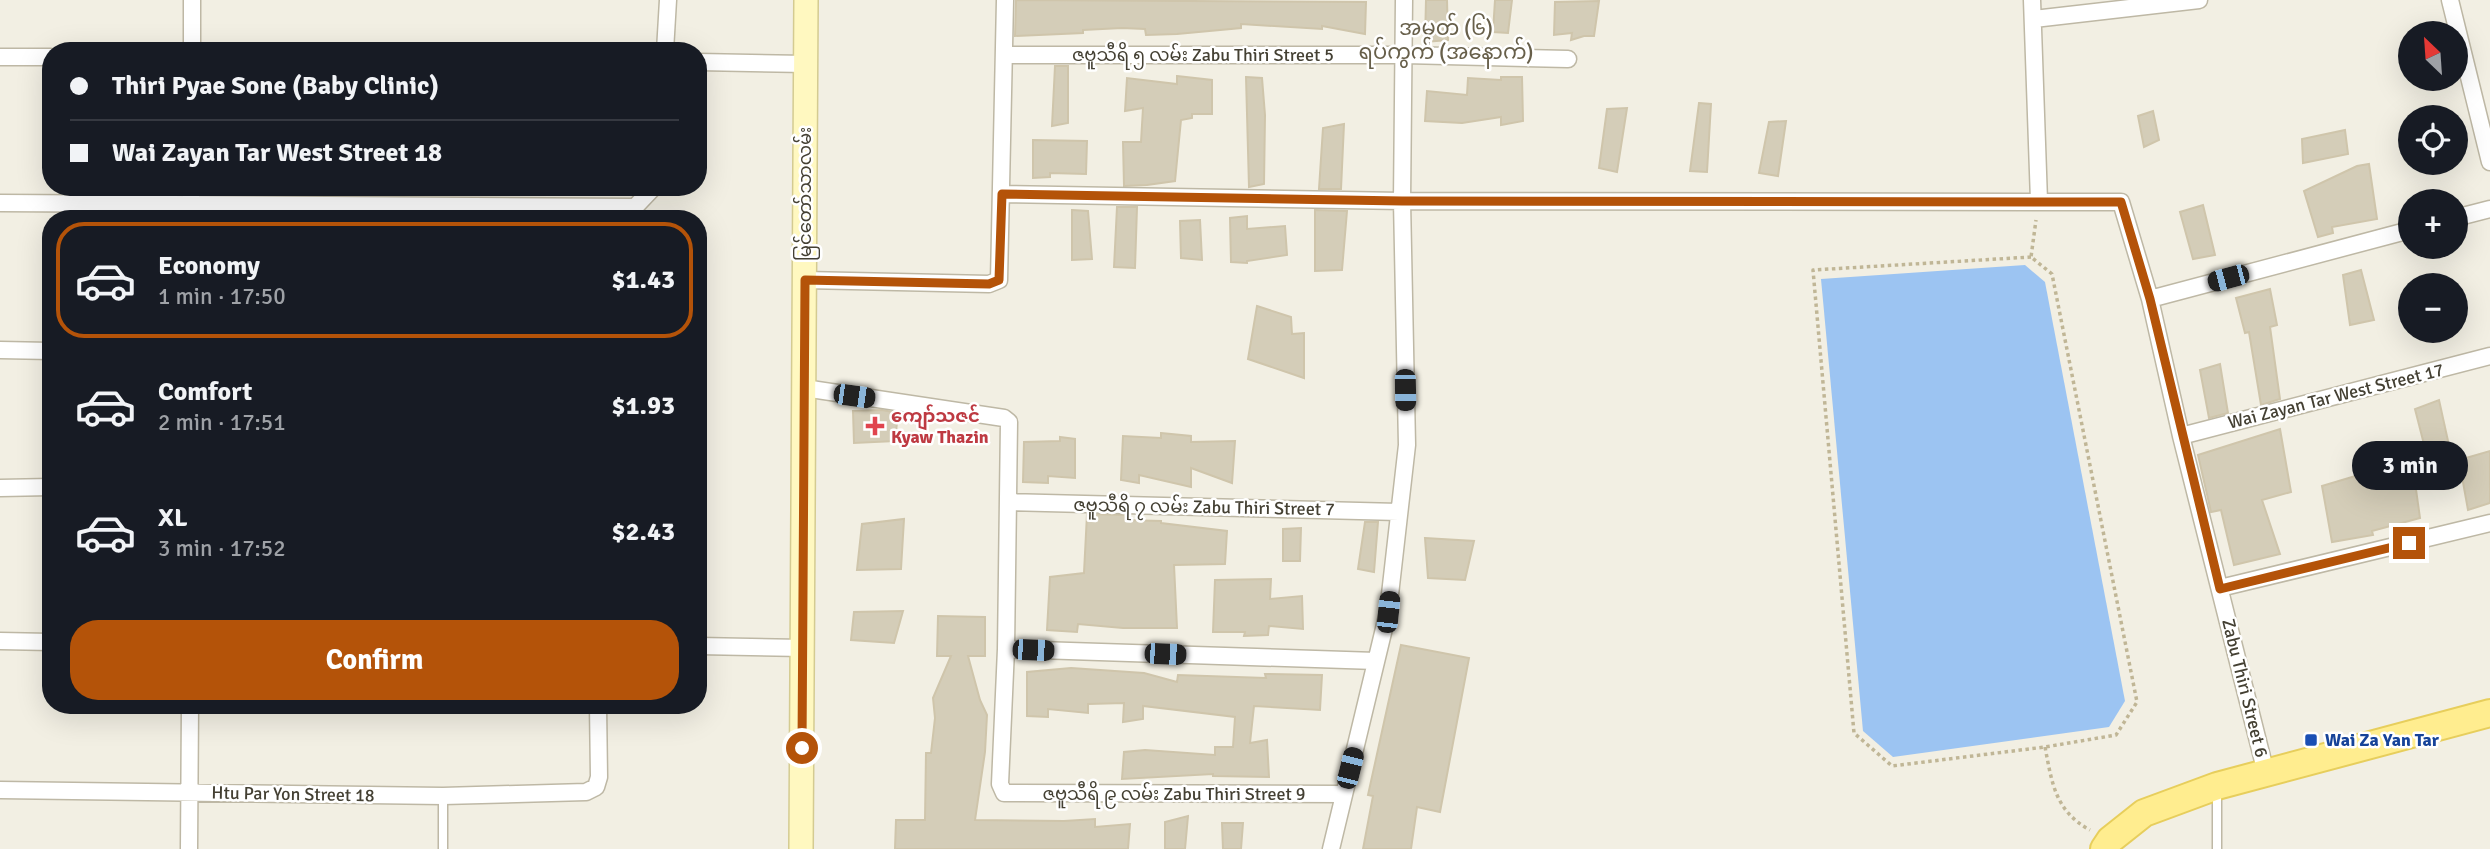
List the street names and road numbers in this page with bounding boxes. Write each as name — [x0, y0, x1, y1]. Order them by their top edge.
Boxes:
street label: ဇဗူသီရိ ၅ လမ်း Zabu Thiri Street 5 — [1072, 41, 1334, 70]
street label: မြင်တော်သာလမ်း — [792, 127, 820, 261]
street label: Wai Zayan Tar West Street 17 — [2226, 359, 2446, 433]
street label: ဇဗူသီရိ ၇ လမ်း Zabu Thiri Street 7 — [1073, 491, 1335, 524]
street label: Zabu Thiri Street 6 — [2217, 616, 2273, 760]
street label: ဇဗူသီရိ ၉ လမ်း Zabu Thiri Street 9 — [1043, 780, 1305, 809]
street label: Htu Par Yon Street 18 — [211, 782, 375, 806]

